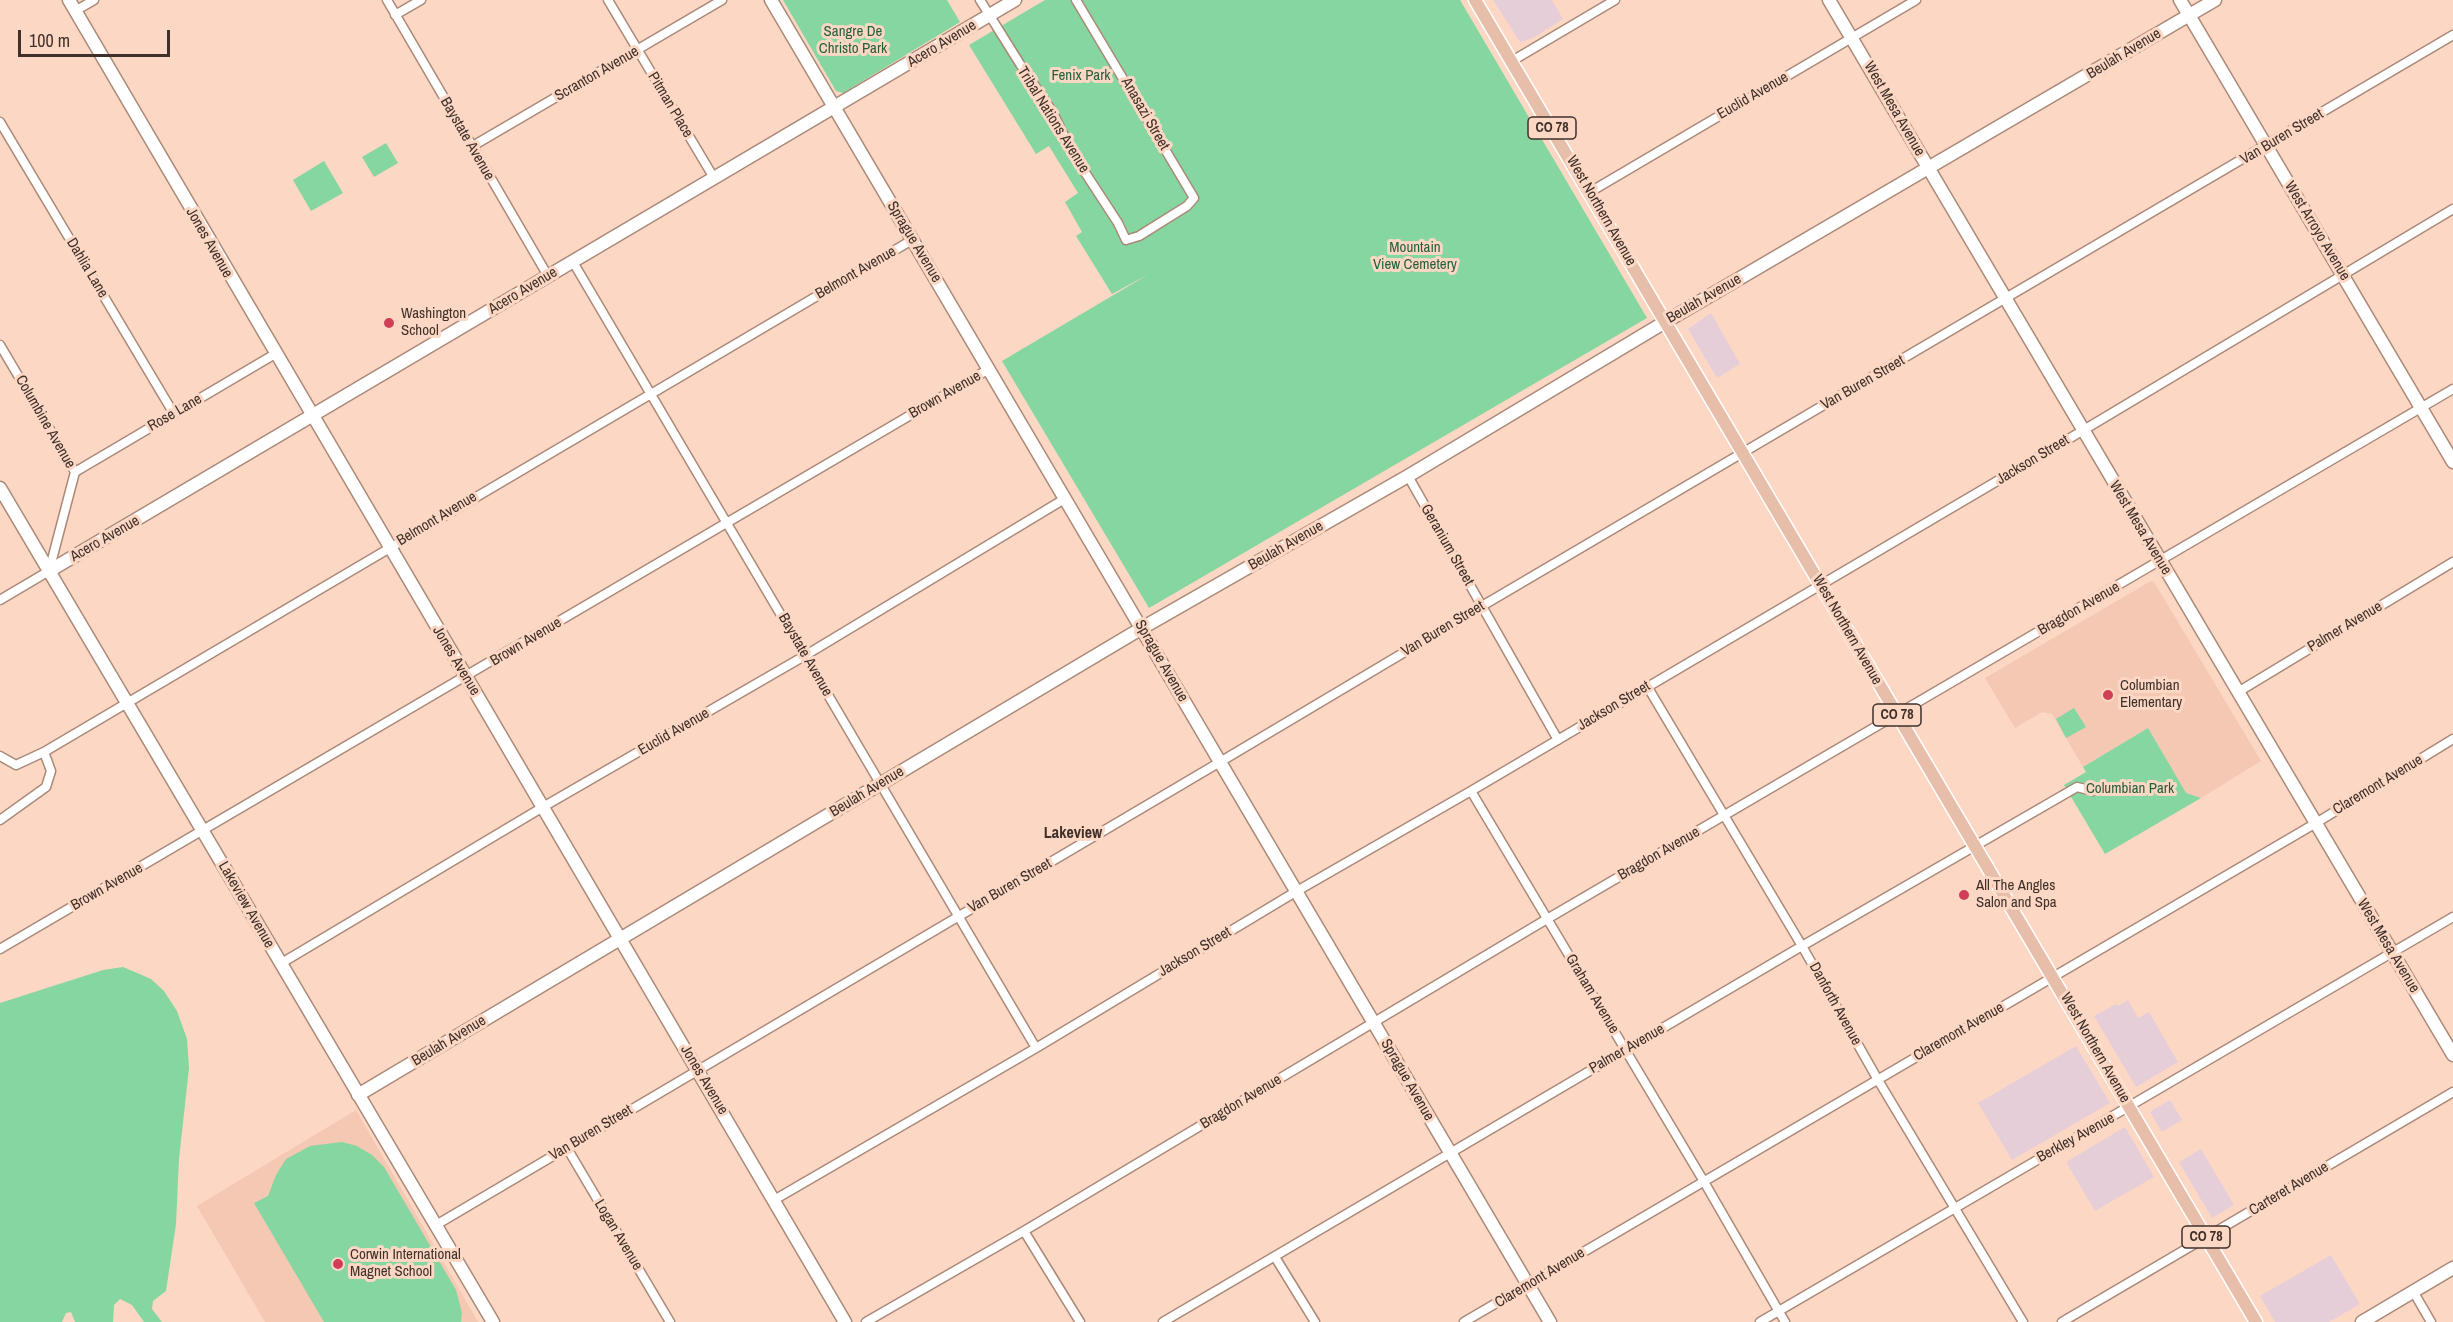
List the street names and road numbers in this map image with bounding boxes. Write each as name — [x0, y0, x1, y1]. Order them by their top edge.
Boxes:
street label: Acero Avenue — [904, 16, 980, 72]
street label: Beulah Avenue — [2084, 25, 2164, 83]
street label: Scranton Avenue — [552, 43, 642, 105]
street label: West Mesa Avenue — [1860, 59, 1928, 159]
street label: Tribal Nations Avenue — [1013, 64, 1093, 176]
street label: Euclid Avenue — [1714, 68, 1792, 124]
street label: Pitman Place — [643, 69, 697, 141]
street label: Anasazi Street — [1117, 75, 1173, 153]
street label: Baystate Avenue — [436, 94, 498, 184]
street label: Van Buren Street — [2237, 105, 2327, 169]
road number: CO 78 — [1528, 117, 1576, 139]
street label: West Northern Avenue — [1562, 153, 1640, 269]
street label: West Arroyo Avenue — [2280, 178, 2354, 284]
street label: Sprague Avenue — [883, 198, 945, 286]
street label: Jones Avenue — [182, 205, 236, 281]
street label: Dahlia Lane — [62, 235, 112, 301]
street label: Belmont Avenue — [813, 243, 899, 303]
street label: Acero Avenue — [485, 263, 561, 319]
street label: Beulah Avenue — [1663, 270, 1745, 328]
street label: Van Buren Street — [1818, 352, 1908, 414]
street label: Brown Avenue — [906, 367, 984, 423]
street label: Columbine Avenue — [11, 372, 79, 472]
street label: Rose Lane — [145, 390, 205, 436]
street label: Jackson Street — [1993, 431, 2073, 489]
street label: West Mesa Avenue — [2105, 478, 2175, 578]
street label: Belmont Avenue — [394, 488, 480, 550]
street label: Geranium Street — [1416, 501, 1478, 589]
street label: Acero Avenue — [67, 512, 143, 566]
street label: Beulah Avenue — [1245, 517, 1327, 575]
street label: West Northern Avenue — [1808, 572, 1886, 688]
street label: Bragdon Avenue — [2035, 578, 2123, 640]
street label: Van Buren Street — [1398, 597, 1488, 661]
street label: Palmer Avenue — [2304, 598, 2386, 656]
street label: Baystate Avenue — [774, 610, 836, 700]
street label: Brown Avenue — [487, 614, 565, 670]
street label: Sprague Avenue — [1130, 617, 1192, 705]
street label: Jones Avenue — [428, 623, 484, 699]
street label: Jackson Street — [1574, 677, 1654, 735]
street label: Euclid Avenue — [635, 704, 713, 760]
road number: CO 78 — [1873, 704, 1921, 726]
street label: Claremont Avenue — [2330, 751, 2426, 819]
street label: Beulah Avenue — [827, 763, 907, 821]
street label: Bragdon Avenue — [1615, 823, 1703, 885]
street label: Van Buren Street — [965, 855, 1055, 917]
street label: Brown Avenue — [68, 859, 146, 915]
street label: Lakeview Avenue — [214, 859, 278, 951]
street label: West Mesa Avenue — [2353, 896, 2423, 996]
street label: Jackson Street — [1155, 923, 1235, 981]
street label: Graham Avenue — [1561, 951, 1623, 1037]
street label: Danforth Avenue — [1805, 959, 1865, 1049]
street label: West Northern Avenue — [2056, 990, 2134, 1106]
street label: Claremont Avenue — [1910, 999, 2008, 1065]
street label: Beulah Avenue — [409, 1012, 489, 1070]
street label: Palmer Avenue — [1586, 1020, 1668, 1078]
street label: Sprague Avenue — [1376, 1036, 1438, 1124]
street label: Jones Avenue — [676, 1042, 732, 1118]
street label: Bragdon Avenue — [1197, 1071, 1285, 1133]
street label: Van Buren Street — [546, 1101, 636, 1165]
street label: Berkley Avenue — [2034, 1109, 2118, 1167]
street label: Carteret Avenue — [2246, 1158, 2332, 1220]
street label: Logan Avenue — [590, 1196, 646, 1274]
road number: CO 78 — [2182, 1226, 2230, 1248]
street label: Claremont Avenue — [1492, 1244, 1588, 1312]

